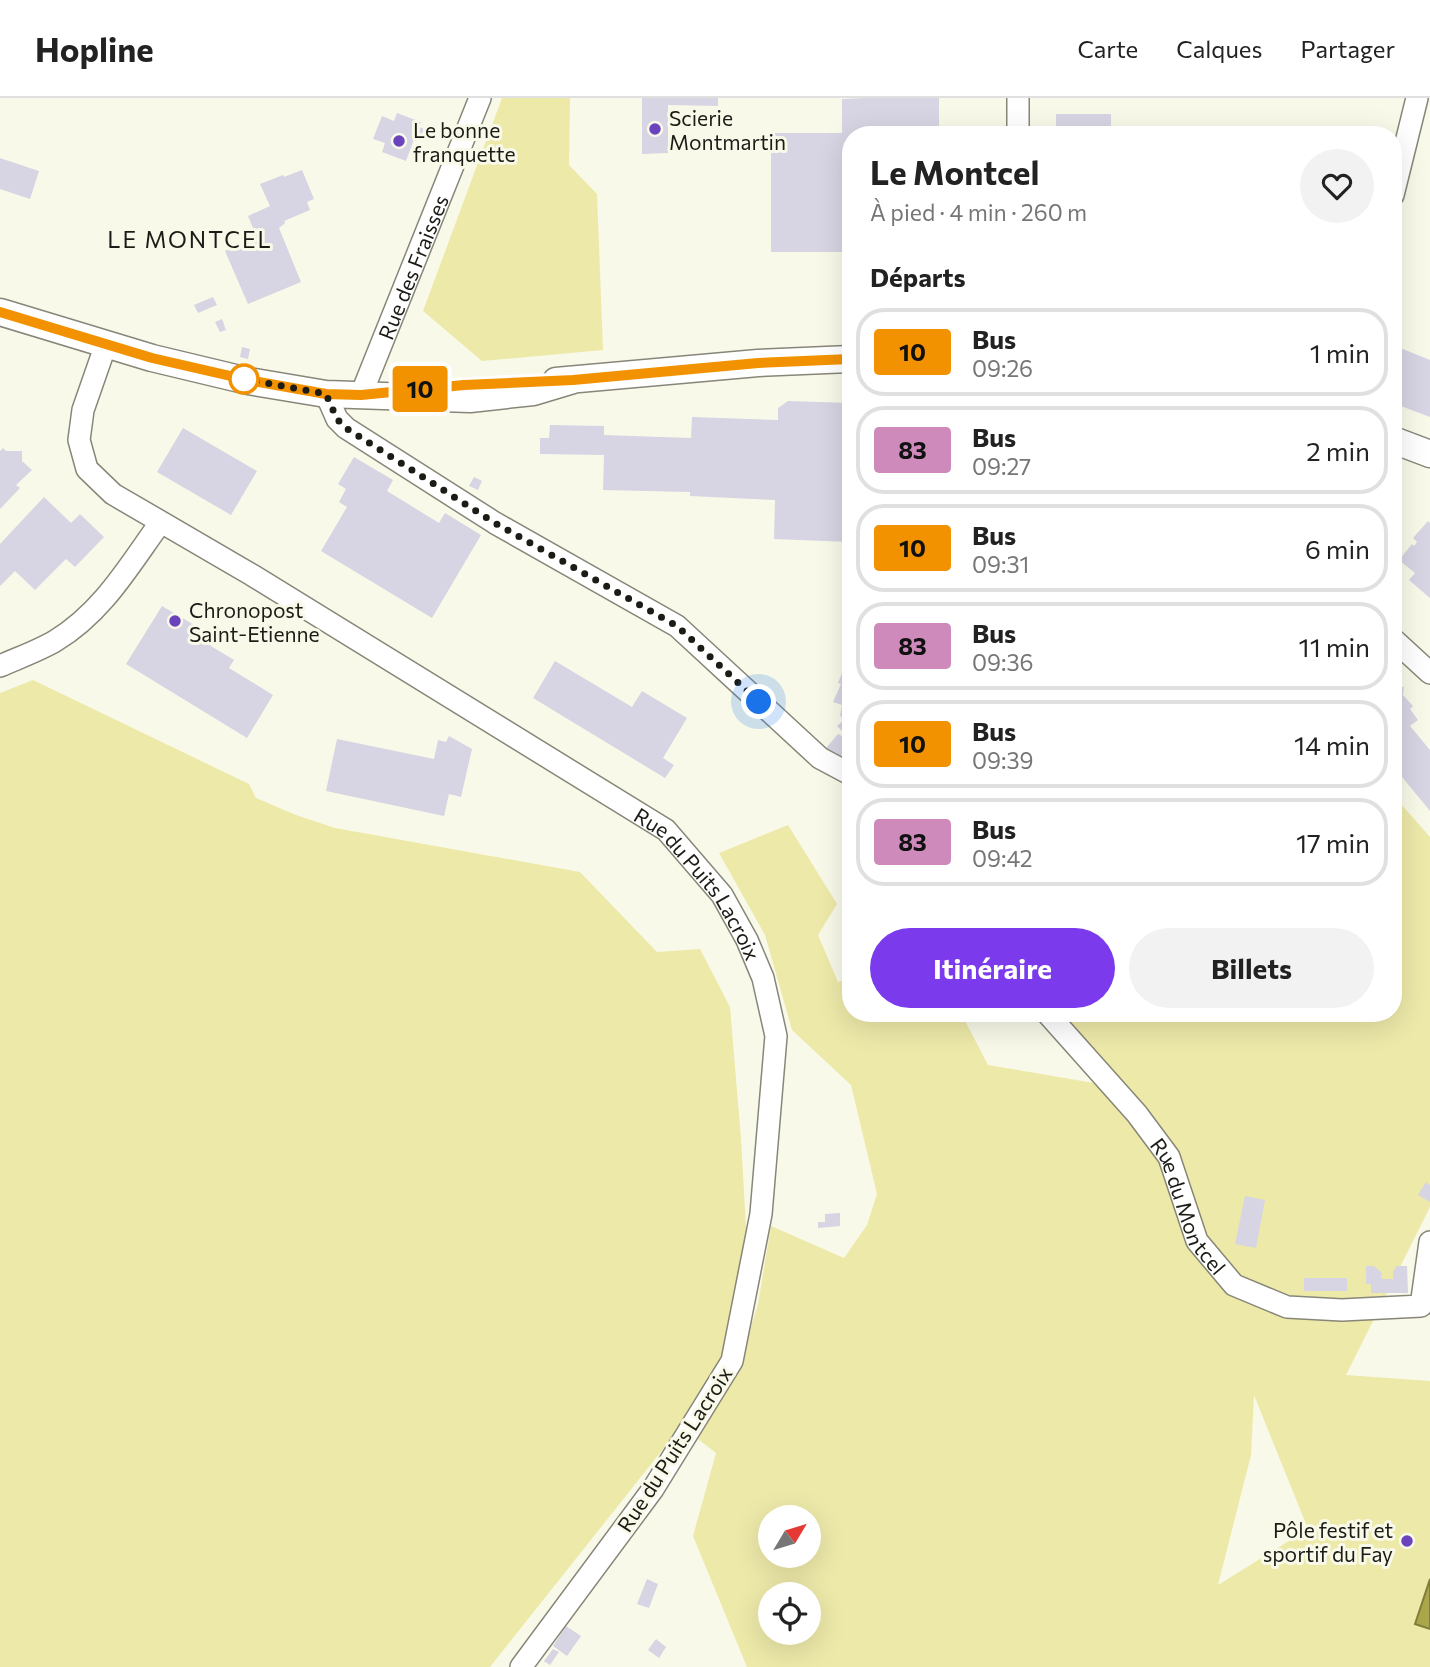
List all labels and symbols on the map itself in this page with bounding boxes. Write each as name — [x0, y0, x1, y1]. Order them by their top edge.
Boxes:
place label: Scierie Montmartin — [669, 105, 786, 154]
place label: Le bonne franquette — [413, 117, 516, 166]
marker: Scierie Montmartin — [647, 121, 663, 137]
marker: Le bonne franquette — [391, 133, 407, 149]
street label: Rue des Fraisses — [372, 191, 453, 343]
district label: LE MONTCEL — [107, 225, 273, 253]
unlabelled marker — [229, 364, 259, 394]
line badge: 10 — [388, 366, 452, 412]
place label: Chronopost Saint-Etienne — [189, 597, 320, 646]
marker: Chronopost Saint-Etienne — [167, 613, 183, 629]
your location — [741, 684, 776, 719]
street label: Rue du Puits Lacroix — [630, 801, 766, 963]
street label: Rue du Montcel — [1146, 1133, 1232, 1279]
street label: Rue du Puits Lacroix — [611, 1362, 737, 1536]
north arrow — [758, 1505, 821, 1568]
place label: Pôle festif et sportif du Fay — [1263, 1517, 1393, 1566]
marker: Pôle festif et sportif du Fay — [1399, 1533, 1415, 1549]

